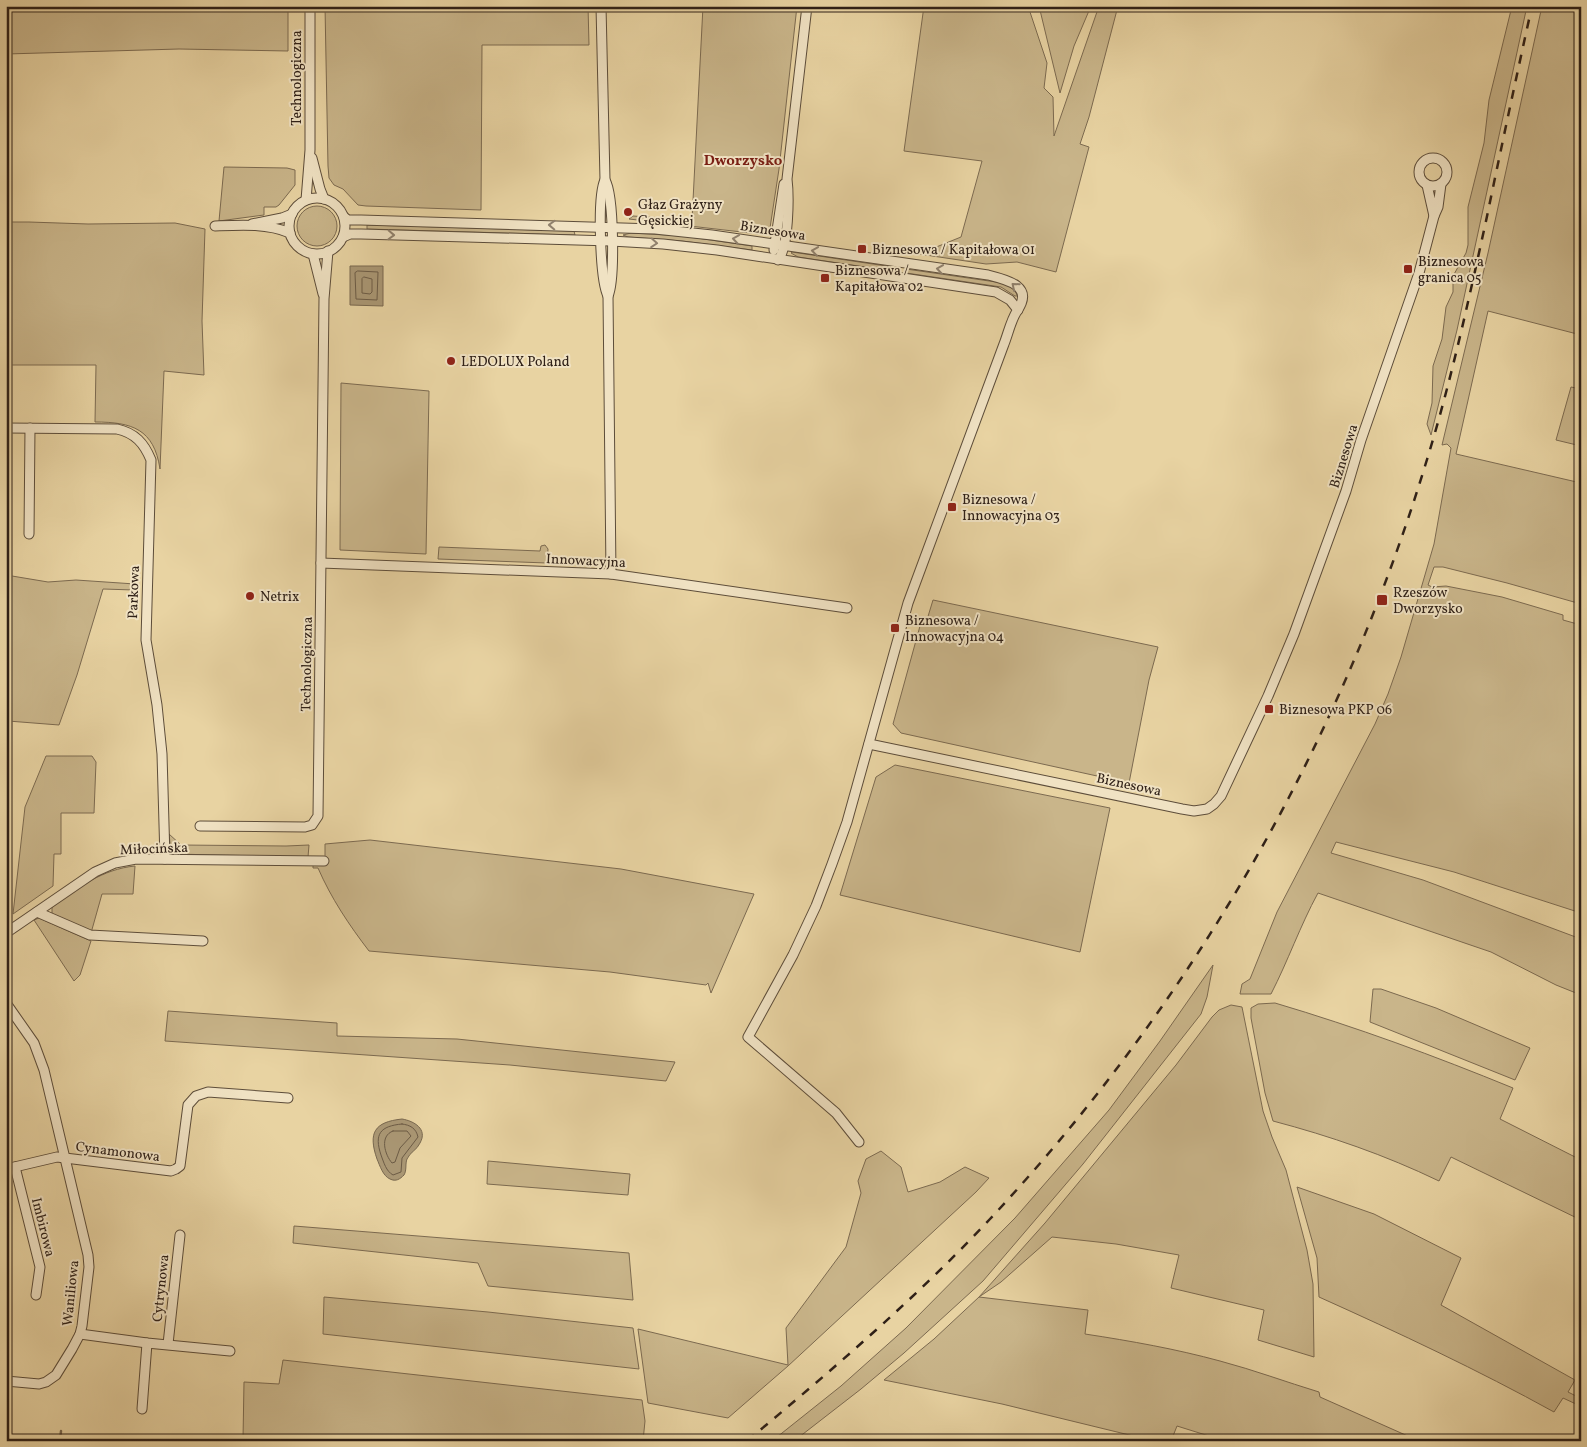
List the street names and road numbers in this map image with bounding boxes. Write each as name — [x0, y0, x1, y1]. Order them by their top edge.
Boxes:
street label: Technologiczna — [288, 30, 307, 126]
street label: Biznesowa — [739, 217, 807, 246]
street label: Biznesowa — [1326, 422, 1363, 491]
street label: Innowacyjna — [546, 550, 626, 573]
street label: Parkowa — [124, 565, 145, 619]
street label: Technologiczna — [297, 616, 318, 712]
street label: Biznesowa — [1094, 769, 1163, 802]
street label: Miłocińska — [120, 839, 189, 860]
street label: Cynamonowa — [75, 1138, 161, 1167]
street label: Imbirowa — [26, 1196, 59, 1259]
street label: Cytrynowa — [148, 1253, 174, 1323]
street label: Waniliowa — [59, 1259, 84, 1327]

